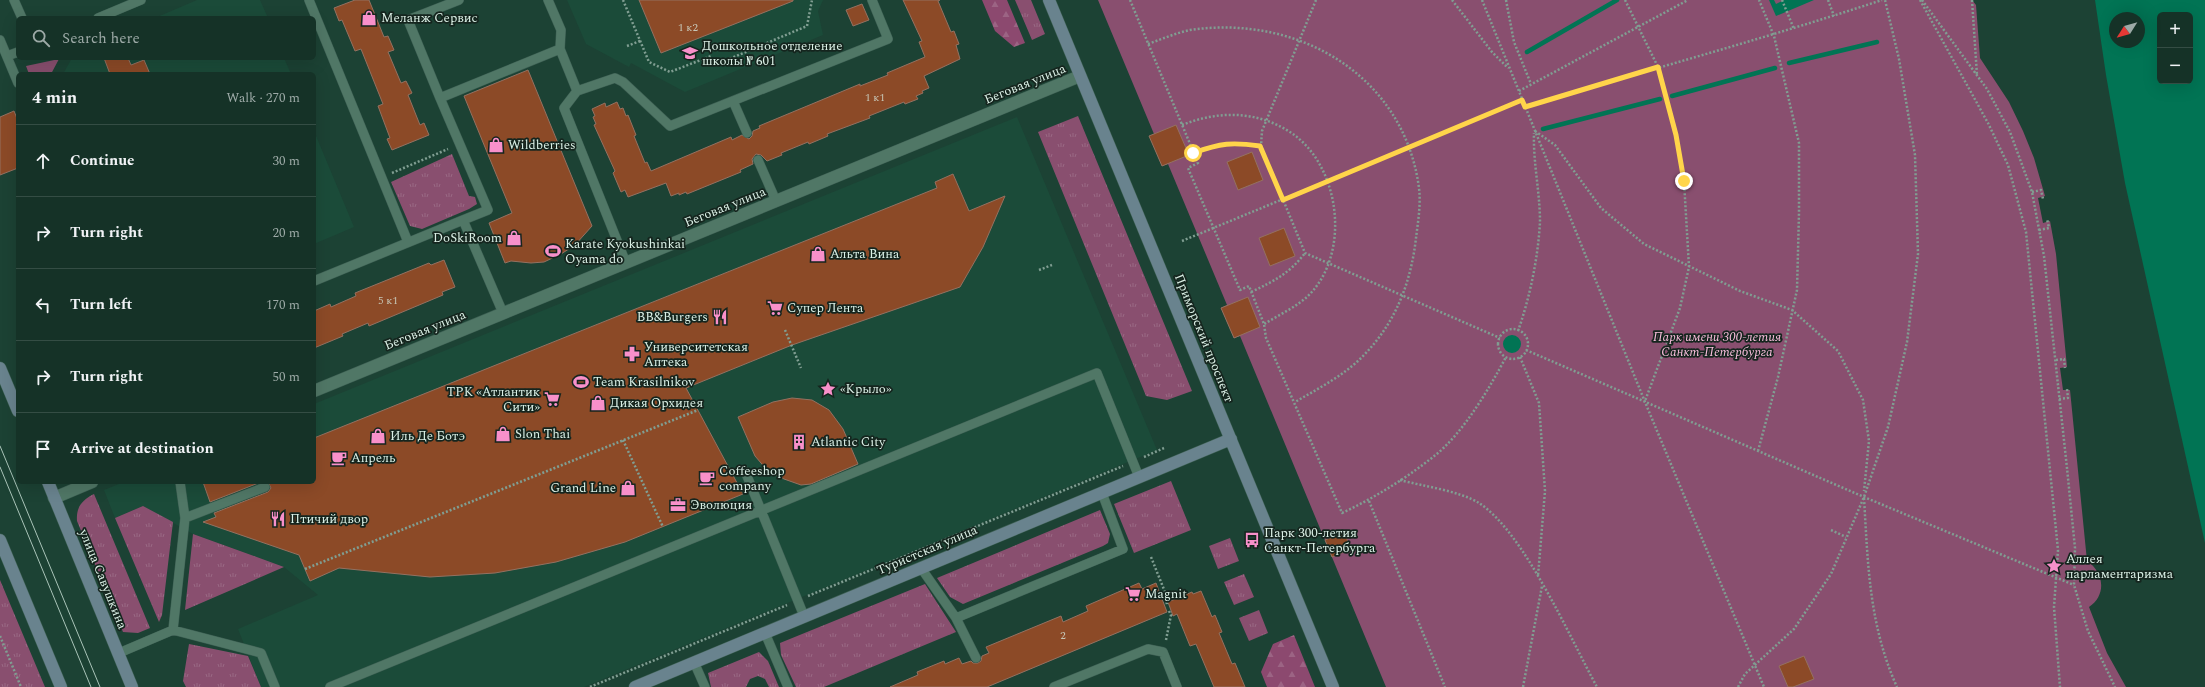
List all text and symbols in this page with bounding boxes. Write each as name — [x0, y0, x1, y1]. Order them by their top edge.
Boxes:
place label: Меланж Сервис — [381, 8, 478, 28]
shop icon: Меланж Сервис — [360, 9, 378, 27]
north arrow — [2109, 12, 2145, 48]
map controls — [2157, 12, 2193, 84]
button: + — [2157, 12, 2193, 48]
search box — [16, 16, 316, 60]
house number: 1 к2 — [678, 19, 698, 36]
icon: search — [30, 27, 52, 49]
text: Search here — [62, 27, 140, 50]
place label: Дошкольное отделение школы № 601 — [702, 36, 842, 71]
school or university icon: Дошкольное отделение школы № 601 — [681, 44, 699, 62]
button: − — [2157, 48, 2193, 84]
street label: Беговая улица — [981, 58, 1069, 109]
text: 4 min — [32, 85, 77, 111]
text: Walk · 270 m — [226, 88, 300, 108]
house number: 1 к1 — [865, 89, 885, 106]
place label: Wildberries — [508, 135, 576, 155]
shop icon: Wildberries — [487, 136, 505, 154]
route start — [1184, 144, 1202, 162]
text: Continue — [70, 149, 135, 172]
icon: ahead — [32, 150, 54, 172]
text: 30 m — [273, 151, 300, 171]
route end — [1675, 172, 1693, 190]
street label: Беговая улица — [681, 181, 769, 232]
text: Turn right — [70, 221, 143, 244]
icon: right — [32, 222, 54, 244]
text: 20 m — [273, 223, 300, 243]
place label: DoSkiRoom — [433, 228, 502, 248]
shop icon: DoSkiRoom — [505, 229, 523, 247]
place label: Karate Kyokushinkai Oyama do — [565, 234, 685, 269]
sports icon: Karate Kyokushinkai Oyama do — [544, 242, 562, 260]
place label: Альта Вина — [830, 244, 900, 264]
shop icon: Альта Вина — [809, 245, 827, 263]
street label: Приморский проспект — [1169, 271, 1239, 405]
house number: 5 к1 — [378, 292, 398, 309]
text: Turn left — [70, 293, 132, 316]
icon: left — [32, 294, 54, 316]
text: 170 m — [266, 295, 300, 315]
place label: Супер Лента — [787, 298, 864, 318]
supermarket icon: Супер Лента — [766, 299, 784, 317]
street label: Беговая улица — [381, 304, 469, 355]
place label: BB&Burgers — [637, 307, 708, 327]
restaurant icon: BB&Burgers — [711, 308, 729, 326]
park label: Парк имени 300-летия Санкт-Петербурга — [1653, 327, 1781, 362]
place label: Университетская Аптека — [644, 337, 748, 372]
pharmacy icon: Университетская Аптека — [623, 345, 641, 363]
text: Turn right — [70, 365, 143, 388]
icon: right — [32, 366, 54, 388]
text: 50 m — [273, 367, 300, 387]
place label: Team Krasilnikov — [593, 372, 695, 392]
sports icon: Team Krasilnikov — [572, 373, 590, 391]
place label: «Крыло» — [840, 379, 892, 399]
place icon: «Крыло» — [819, 380, 837, 398]
place label: ТРК «Атлантик Сити» — [447, 382, 540, 417]
supermarket icon: ТРК «Атлантик Сити» — [543, 390, 561, 408]
place label: Дикая Орхидея — [610, 393, 703, 413]
shop icon: Дикая Орхидея — [589, 394, 607, 412]
place label: Slon Thai — [515, 424, 570, 444]
shop icon: Slon Thai — [494, 425, 512, 443]
place label: Иль Де Ботэ — [390, 426, 465, 446]
shop icon: Иль Де Ботэ — [369, 427, 387, 445]
place label: Atlantic City — [811, 432, 886, 452]
building icon: Atlantic City — [790, 433, 808, 451]
text: Arrive at destination — [70, 437, 214, 460]
icon: arrive — [32, 438, 54, 460]
place label: Апрель — [351, 448, 396, 468]
cafe icon: Апрель — [330, 449, 348, 467]
place label: Coffeeshop company — [719, 461, 785, 496]
cafe icon: Coffeeshop company — [698, 469, 716, 487]
place label: Grand Line — [550, 478, 616, 498]
shop icon: Grand Line — [619, 479, 637, 497]
place label: Эволюция — [690, 495, 752, 515]
office icon: Эволюция — [669, 496, 687, 514]
place label: Птичий двор — [290, 509, 368, 529]
restaurant icon: Птичий двор — [269, 510, 287, 528]
street label: Туристская улица — [874, 520, 981, 580]
place label: Парк 300-летия Санкт-Петербурга — [1264, 523, 1376, 558]
street label: улица Савушкина — [73, 525, 132, 633]
bus stop icon: Парк 300-летия Санкт-Петербурга — [1243, 531, 1261, 549]
place label: Аллея парламентаризма — [2066, 549, 2174, 584]
place icon: Аллея парламентаризма — [2045, 557, 2063, 575]
place label: Magnit — [1145, 584, 1187, 604]
supermarket icon: Magnit — [1124, 585, 1142, 603]
house number: 2 — [1060, 627, 1066, 644]

